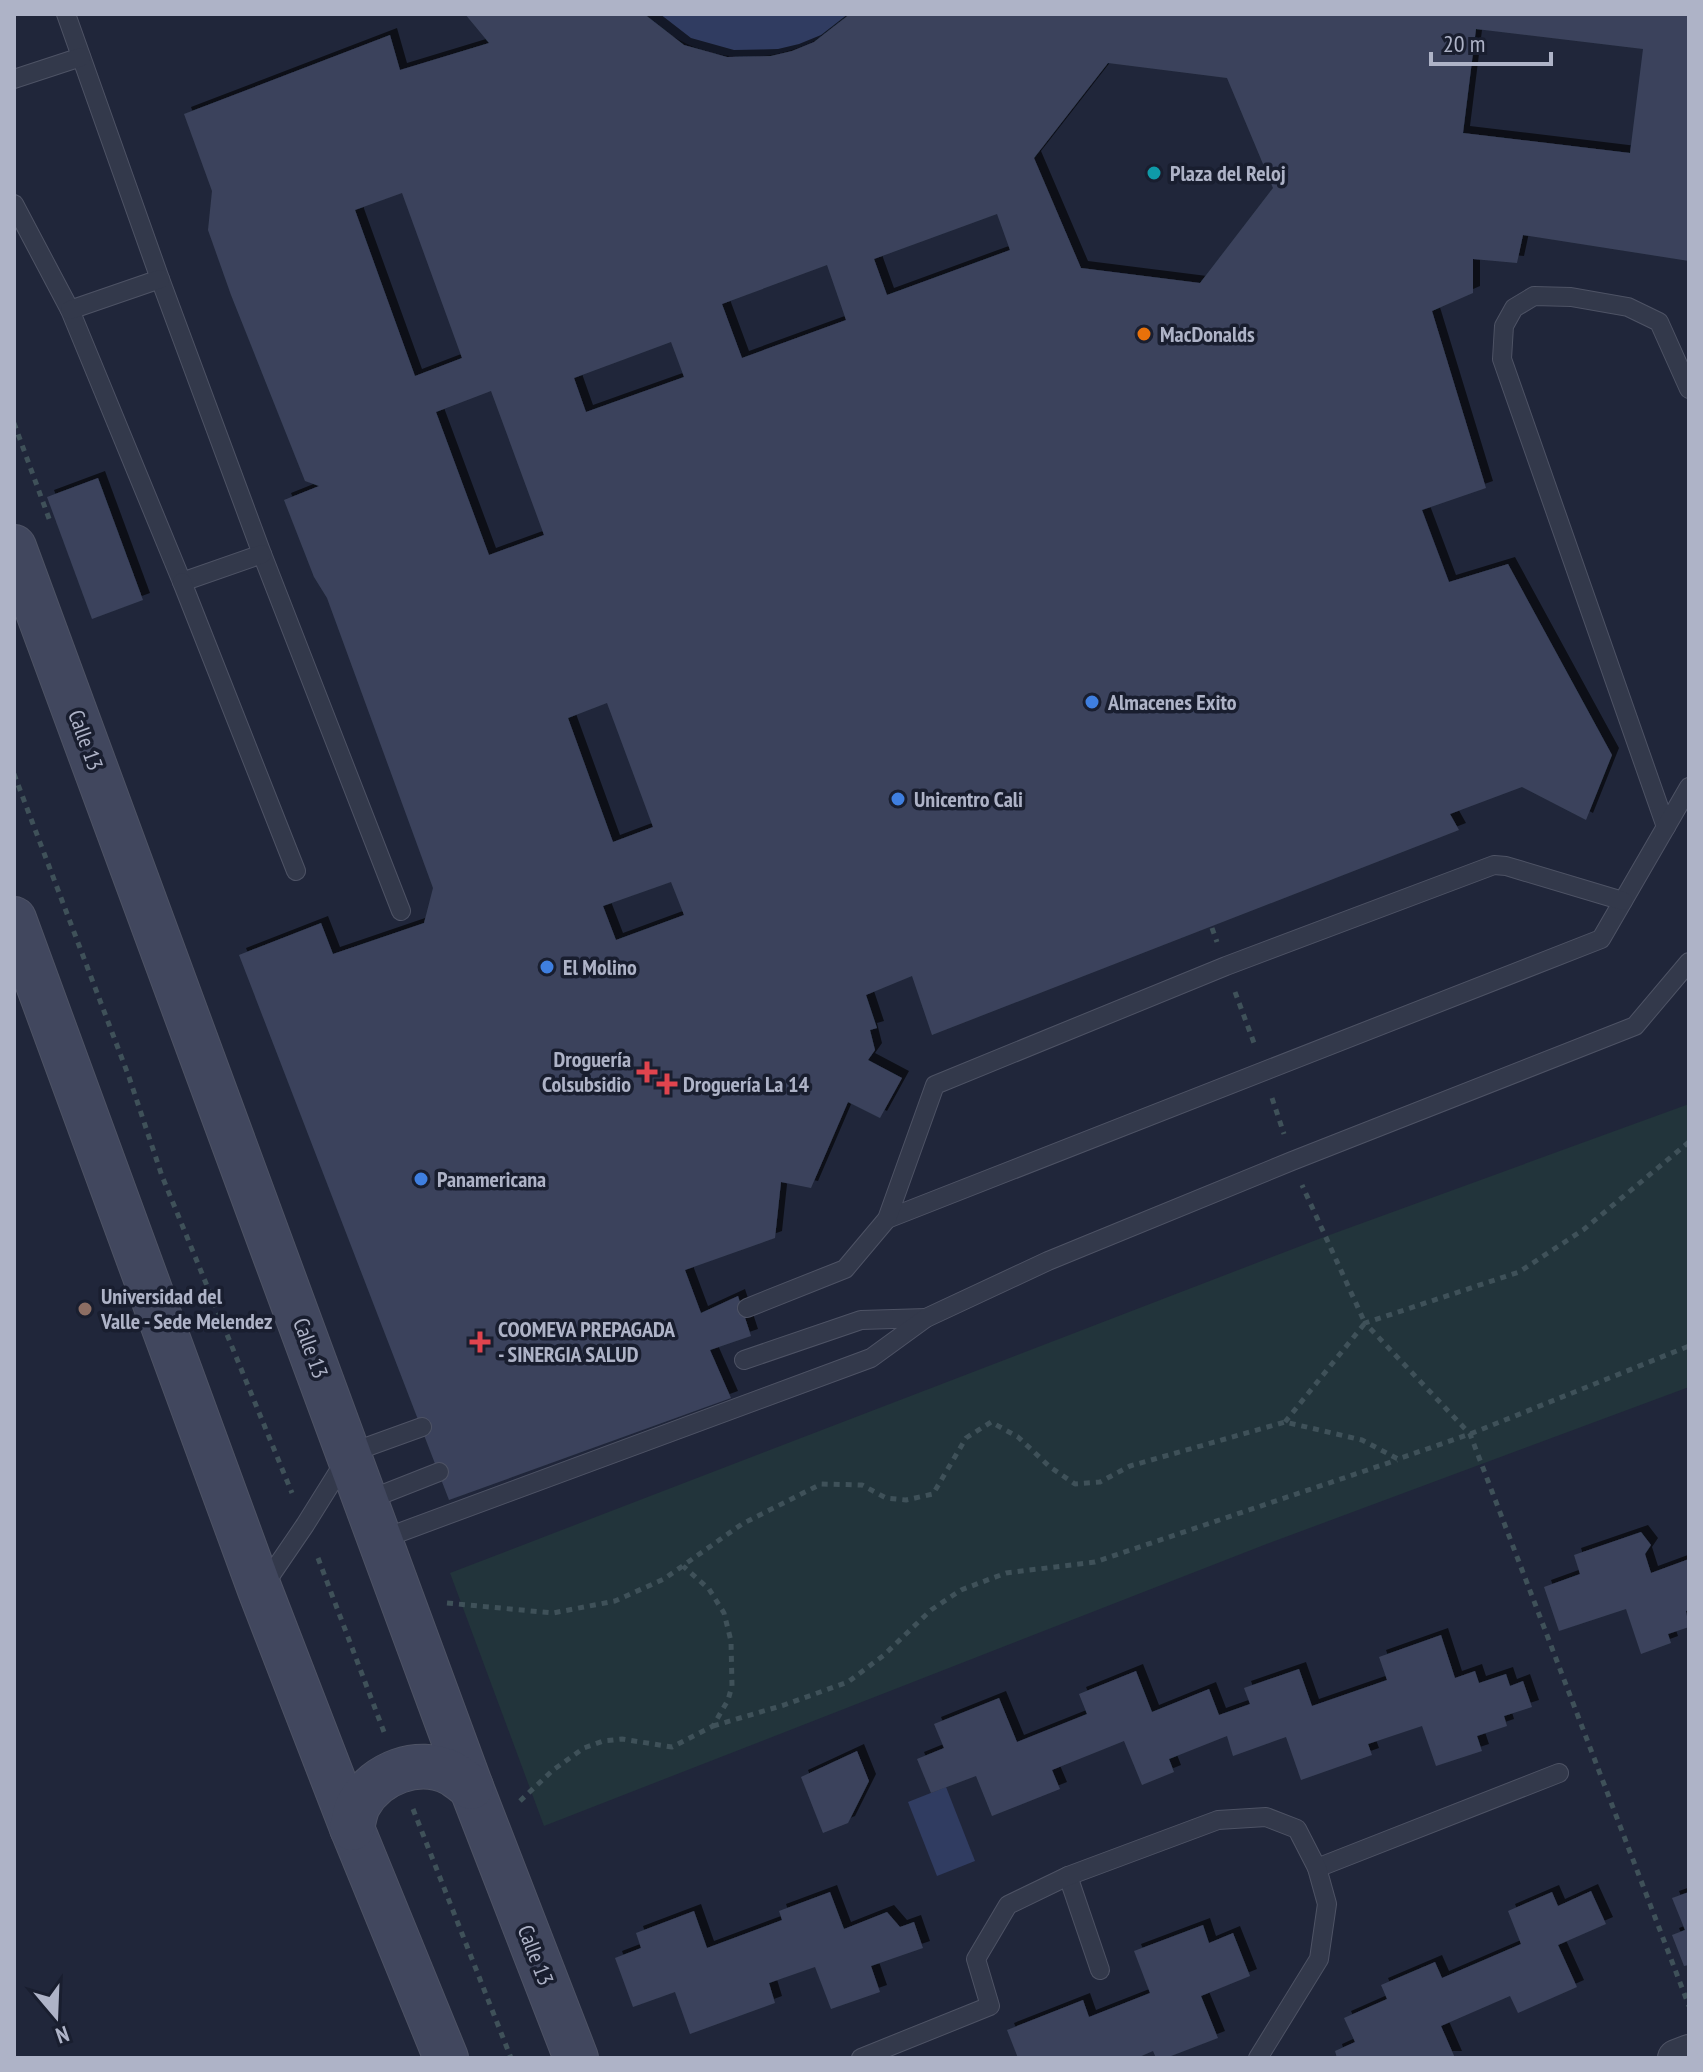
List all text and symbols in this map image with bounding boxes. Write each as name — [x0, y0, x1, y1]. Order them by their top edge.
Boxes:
scale bar — [1431, 16, 1551, 66]
text: 20 m — [1443, 28, 1485, 59]
place label: Plaza del Reloj — [1170, 159, 1286, 187]
marker: Plaza del Reloj — [1145, 164, 1163, 182]
place label: MacDonalds — [1160, 320, 1255, 348]
marker: MacDonalds — [1135, 325, 1153, 343]
place label: Almacenes Exito — [1107, 688, 1237, 716]
marker: Almacenes Exito — [1083, 693, 1101, 711]
street label: Calle 13 — [62, 706, 110, 774]
place label: Unicentro Cali — [914, 785, 1023, 813]
marker: Unicentro Cali — [889, 790, 907, 808]
place label: El Molino — [563, 953, 637, 981]
marker: El Molino — [538, 958, 556, 976]
place label: Droguería Colsubsidio — [542, 1045, 631, 1098]
marker: Droguería Colsubsidio — [638, 1063, 656, 1081]
place label: Droguería La 14 — [683, 1070, 809, 1098]
marker: Droguería La 14 — [658, 1075, 676, 1093]
place label: Panamericana — [437, 1165, 546, 1193]
marker: Panamericana — [412, 1170, 430, 1188]
place label: Universidad del Valle - Sede Melendez — [100, 1282, 273, 1335]
marker: Universidad del Valle - Sede Melendez — [76, 1300, 94, 1318]
street label: Calle 13 — [287, 1314, 335, 1382]
place label: COOMEVA PREPAGADA - SINERGIA SALUD — [498, 1315, 676, 1368]
marker: COOMEVA PREPAGADA - SINERGIA SALUD — [469, 1331, 491, 1353]
street label: Calle 13 — [512, 1921, 560, 1989]
north arrow — [16, 1976, 96, 2056]
text: N — [52, 2020, 73, 2050]

